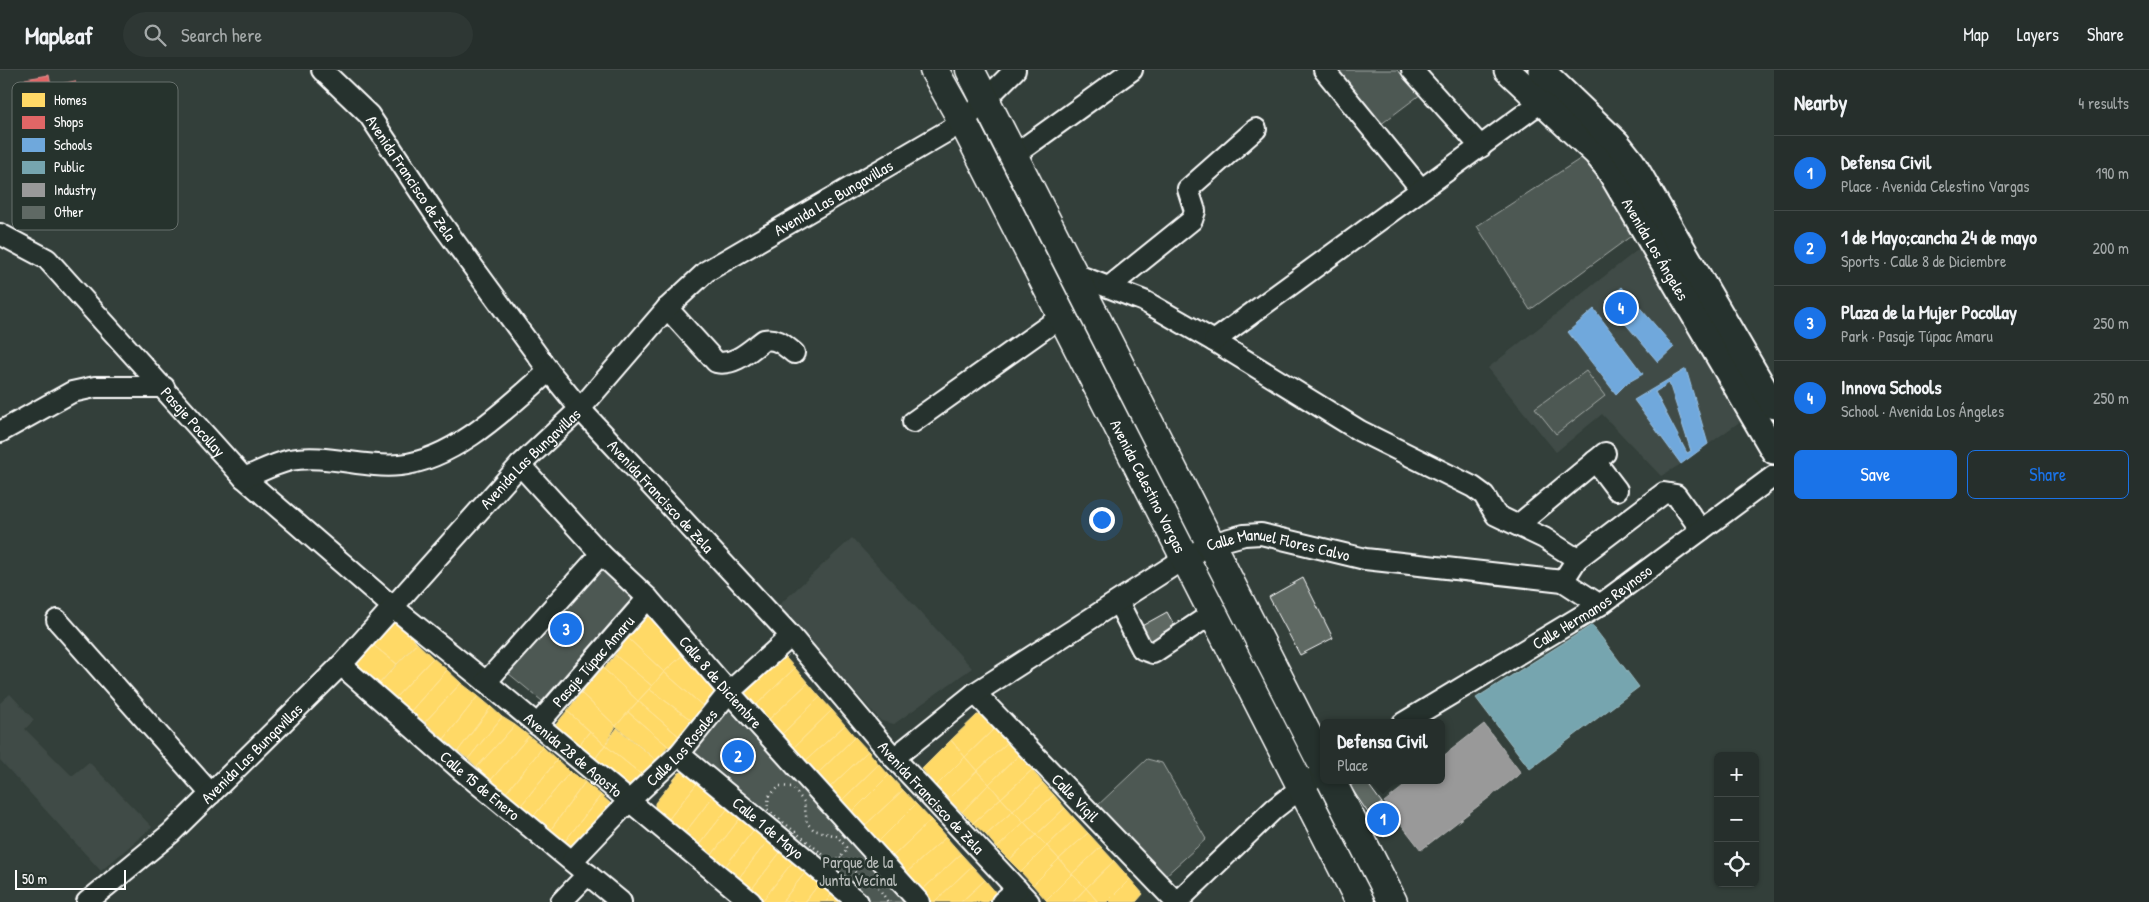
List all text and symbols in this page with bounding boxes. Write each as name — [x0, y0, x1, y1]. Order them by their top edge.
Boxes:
search box — [123, 12, 473, 57]
text: Mapleaf — [25, 19, 93, 51]
icon: search — [141, 21, 169, 49]
text: Search here — [181, 22, 262, 48]
text: Map — [1963, 22, 1989, 47]
text: Layers — [2017, 22, 2059, 47]
text: Share — [2087, 22, 2124, 47]
legend — [12, 82, 178, 230]
text: Nearby — [1794, 88, 1847, 117]
text: Homes — [54, 90, 87, 109]
text: 4 results — [2078, 92, 2129, 114]
street label: Avenida Francisco de Zela — [361, 111, 461, 245]
text: Shops — [54, 112, 83, 132]
text: Schools — [54, 135, 92, 154]
text: Defensa Civil — [1841, 149, 1931, 175]
street label: Avenida Las Bungavillas — [770, 154, 897, 241]
text: Public — [54, 157, 85, 176]
text: 1 — [1807, 162, 1813, 184]
text: 190 m — [2096, 162, 2129, 184]
text: Place · Avenida Celestino Vargas — [1841, 175, 2029, 197]
text: Industry — [54, 180, 96, 200]
street label: Avenida Los Ángeles — [1617, 194, 1694, 304]
text: Other — [54, 202, 84, 221]
text: 1 de Mayo;cancha 24 de mayo — [1841, 224, 2037, 250]
text: 2 — [1806, 237, 1814, 259]
text: 200 m — [2093, 237, 2129, 259]
text: Sports · Calle 8 de Diciembre — [1841, 250, 2006, 272]
pin: 4 — [1605, 289, 1637, 327]
text: Plaza de la Mujer Pocollay — [1841, 299, 2017, 325]
text: 3 — [1806, 312, 1814, 334]
text: 250 m — [2093, 312, 2129, 334]
text: Park · Pasaje Túpac Amaru — [1841, 325, 1993, 347]
text: Innova Schools — [1841, 374, 1941, 400]
street label: Pasaje Pocollay — [156, 382, 231, 462]
text: 4 — [1807, 387, 1813, 409]
text: 250 m — [2093, 387, 2129, 409]
text: School · Avenida Los Ángeles — [1841, 400, 2004, 422]
street label: Avenida Las Bungavillas — [475, 403, 585, 514]
street label: Avenida Celestino Vargas — [1105, 415, 1191, 557]
street label: Avenida Francisco de Zela — [603, 435, 719, 557]
button: Save — [1794, 450, 1957, 499]
button: Share — [1967, 450, 2129, 499]
your location — [1089, 507, 1115, 533]
street label: Calle Manuel Flores Calvo — [1202, 523, 1353, 566]
street label: Calle Hermanos Reynoso — [1528, 559, 1657, 654]
street label: Pasaje Túpac Amaru — [547, 610, 639, 711]
pin: 3 — [550, 610, 582, 648]
street label: Calle 8 de Diciembre — [674, 631, 768, 734]
street label: Avenida Las Bungavillas — [196, 698, 307, 808]
street label: Calle Los Rosales — [641, 704, 722, 791]
street label: Avenida 28 de Agosto — [520, 707, 628, 802]
popup — [1320, 719, 1445, 784]
text: Defensa Civil — [1337, 728, 1428, 754]
street label: Avenida Francisco de Zela — [873, 736, 989, 859]
pin: 2 — [722, 737, 754, 775]
street label: Calle 15 de Enero — [435, 746, 525, 826]
map controls — [1714, 752, 1759, 887]
button: + — [1714, 752, 1759, 797]
text: Place — [1337, 754, 1368, 776]
street label: Calle Vigil — [1047, 768, 1105, 827]
street label: Calle 1 de Mayo — [728, 792, 809, 864]
button: − — [1714, 797, 1759, 842]
pin: 1 — [1367, 800, 1399, 838]
button: locate — [1714, 842, 1759, 887]
park label: Parque de la Junta Vecinal — [819, 851, 898, 891]
scale bar — [15, 867, 126, 890]
text: 50 m — [22, 869, 47, 888]

